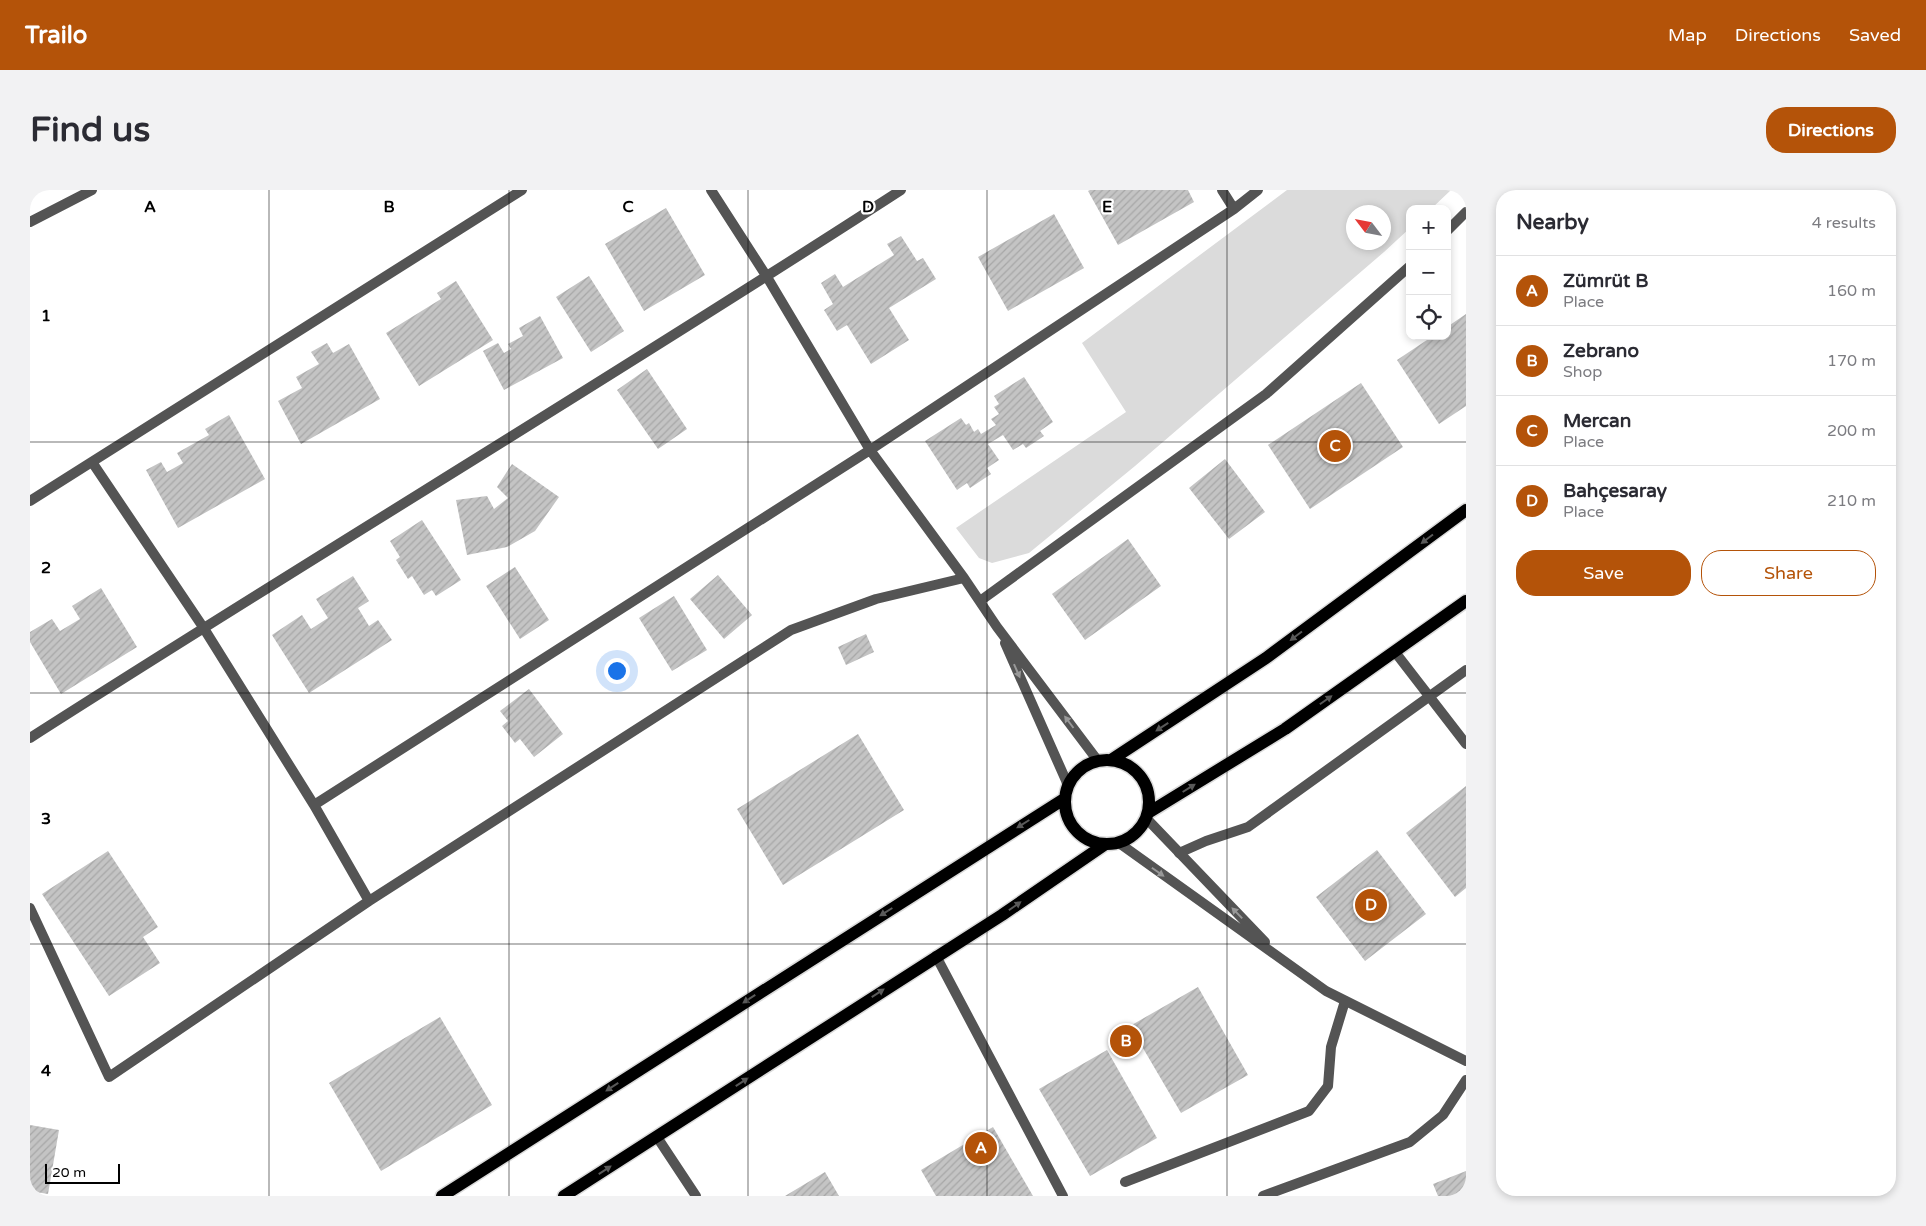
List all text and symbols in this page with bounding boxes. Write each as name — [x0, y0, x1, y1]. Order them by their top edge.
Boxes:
text: Trailo — [25, 21, 87, 50]
text: Map — [1668, 24, 1707, 46]
text: Directions — [1735, 24, 1821, 46]
text: Saved — [1849, 24, 1901, 46]
button: Directions — [1766, 107, 1896, 153]
text: Find us — [30, 109, 150, 151]
text: A — [144, 197, 156, 217]
text: B — [383, 197, 395, 217]
text: C — [622, 197, 634, 217]
text: D — [862, 197, 874, 217]
text: E — [1102, 197, 1112, 217]
north arrow — [1346, 205, 1391, 250]
map controls — [1406, 205, 1451, 340]
button: + — [1406, 205, 1451, 250]
text: Nearby — [1516, 210, 1589, 235]
text: 4 results — [1812, 213, 1876, 233]
button: − — [1406, 250, 1451, 295]
text: Zümrüt B — [1563, 270, 1648, 292]
text: A — [1526, 281, 1538, 301]
text: 160 m — [1827, 281, 1876, 301]
text: Place — [1563, 292, 1604, 312]
button: locate — [1406, 295, 1451, 340]
text: 1 — [41, 306, 51, 326]
text: Zebrano — [1563, 340, 1639, 362]
text: B — [1526, 351, 1538, 371]
text: 170 m — [1827, 351, 1876, 371]
text: Shop — [1563, 362, 1602, 382]
text: Mercan — [1563, 410, 1631, 432]
text: C — [1526, 421, 1538, 441]
text: 200 m — [1827, 421, 1876, 441]
pin: C — [1319, 427, 1351, 465]
text: Place — [1563, 432, 1604, 452]
text: Bahçesaray — [1563, 480, 1667, 502]
text: D — [1526, 491, 1538, 511]
text: 210 m — [1827, 491, 1876, 511]
text: Place — [1563, 502, 1604, 522]
one-way arrow — [1420, 534, 1434, 544]
button: Save — [1516, 550, 1691, 596]
button: Share — [1701, 550, 1876, 596]
text: 2 — [41, 558, 51, 578]
one-way arrow — [1289, 631, 1303, 641]
your location — [604, 658, 630, 684]
one-way arrow — [1013, 664, 1021, 678]
one-way arrow — [1319, 695, 1333, 705]
one-way arrow — [1064, 715, 1074, 729]
one-way arrow — [1155, 722, 1168, 732]
one-way arrow — [1183, 783, 1196, 792]
text: 3 — [41, 809, 51, 829]
one-way arrow — [1016, 820, 1029, 829]
one-way arrow — [1151, 867, 1165, 877]
pin: D — [1355, 886, 1387, 924]
one-way arrow — [1008, 901, 1022, 911]
one-way arrow — [879, 907, 892, 916]
one-way arrow — [1231, 907, 1243, 919]
one-way arrow — [872, 989, 885, 998]
one-way arrow — [742, 995, 756, 1004]
pin: B — [1110, 1022, 1142, 1060]
text: 4 — [41, 1061, 51, 1081]
one-way arrow — [735, 1077, 748, 1087]
one-way arrow — [606, 1082, 619, 1092]
pin: A — [965, 1129, 997, 1167]
scale bar — [45, 1161, 120, 1184]
text: 20 m — [52, 1164, 86, 1181]
one-way arrow — [599, 1165, 612, 1174]

